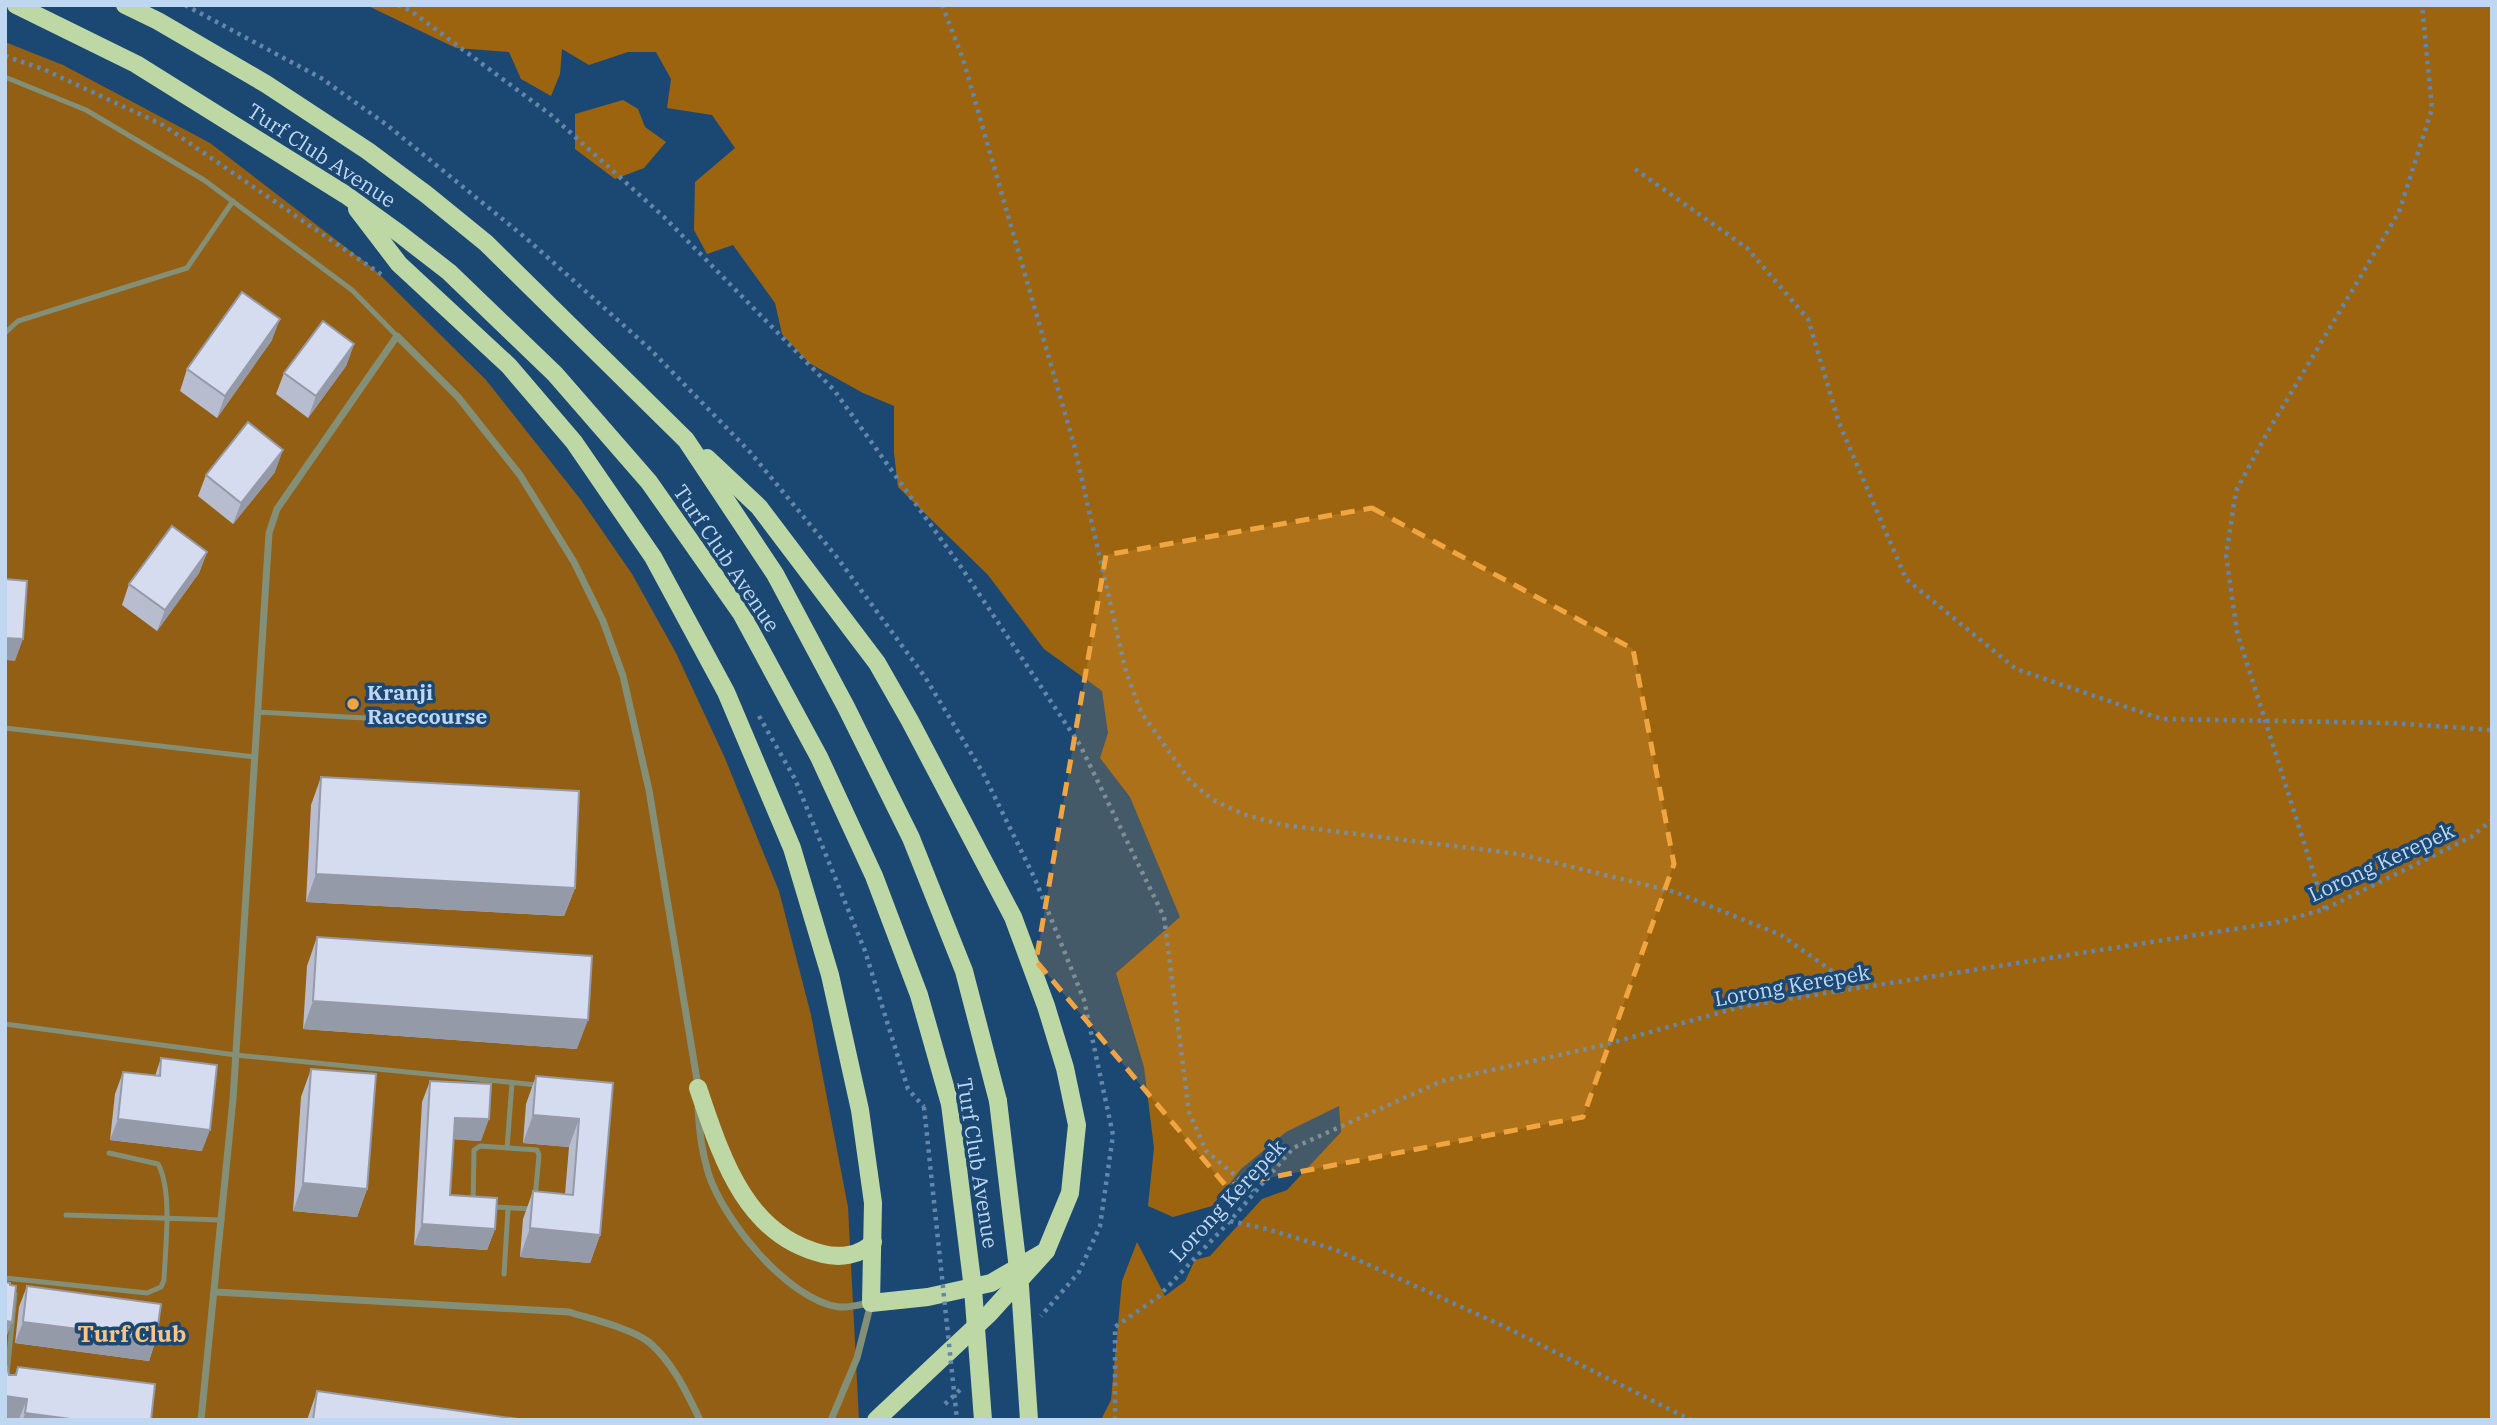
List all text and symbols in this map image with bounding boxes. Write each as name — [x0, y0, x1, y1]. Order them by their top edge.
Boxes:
street label: Turf Club Avenue — [242, 96, 402, 214]
street label: Turf Club Avenue — [667, 479, 787, 637]
place label: Kranji Racecourse — [367, 678, 487, 730]
marker: Kranji Racecourse — [345, 696, 361, 712]
street label: Lorong Kerepek — [2304, 816, 2459, 908]
street label: Lorong Kerepek — [1712, 957, 1873, 1012]
street label: Turf Club Avenue — [951, 1076, 1005, 1250]
street label: Lorong Kerepek — [1163, 1132, 1292, 1267]
district label: Turf Club — [78, 1318, 186, 1348]

